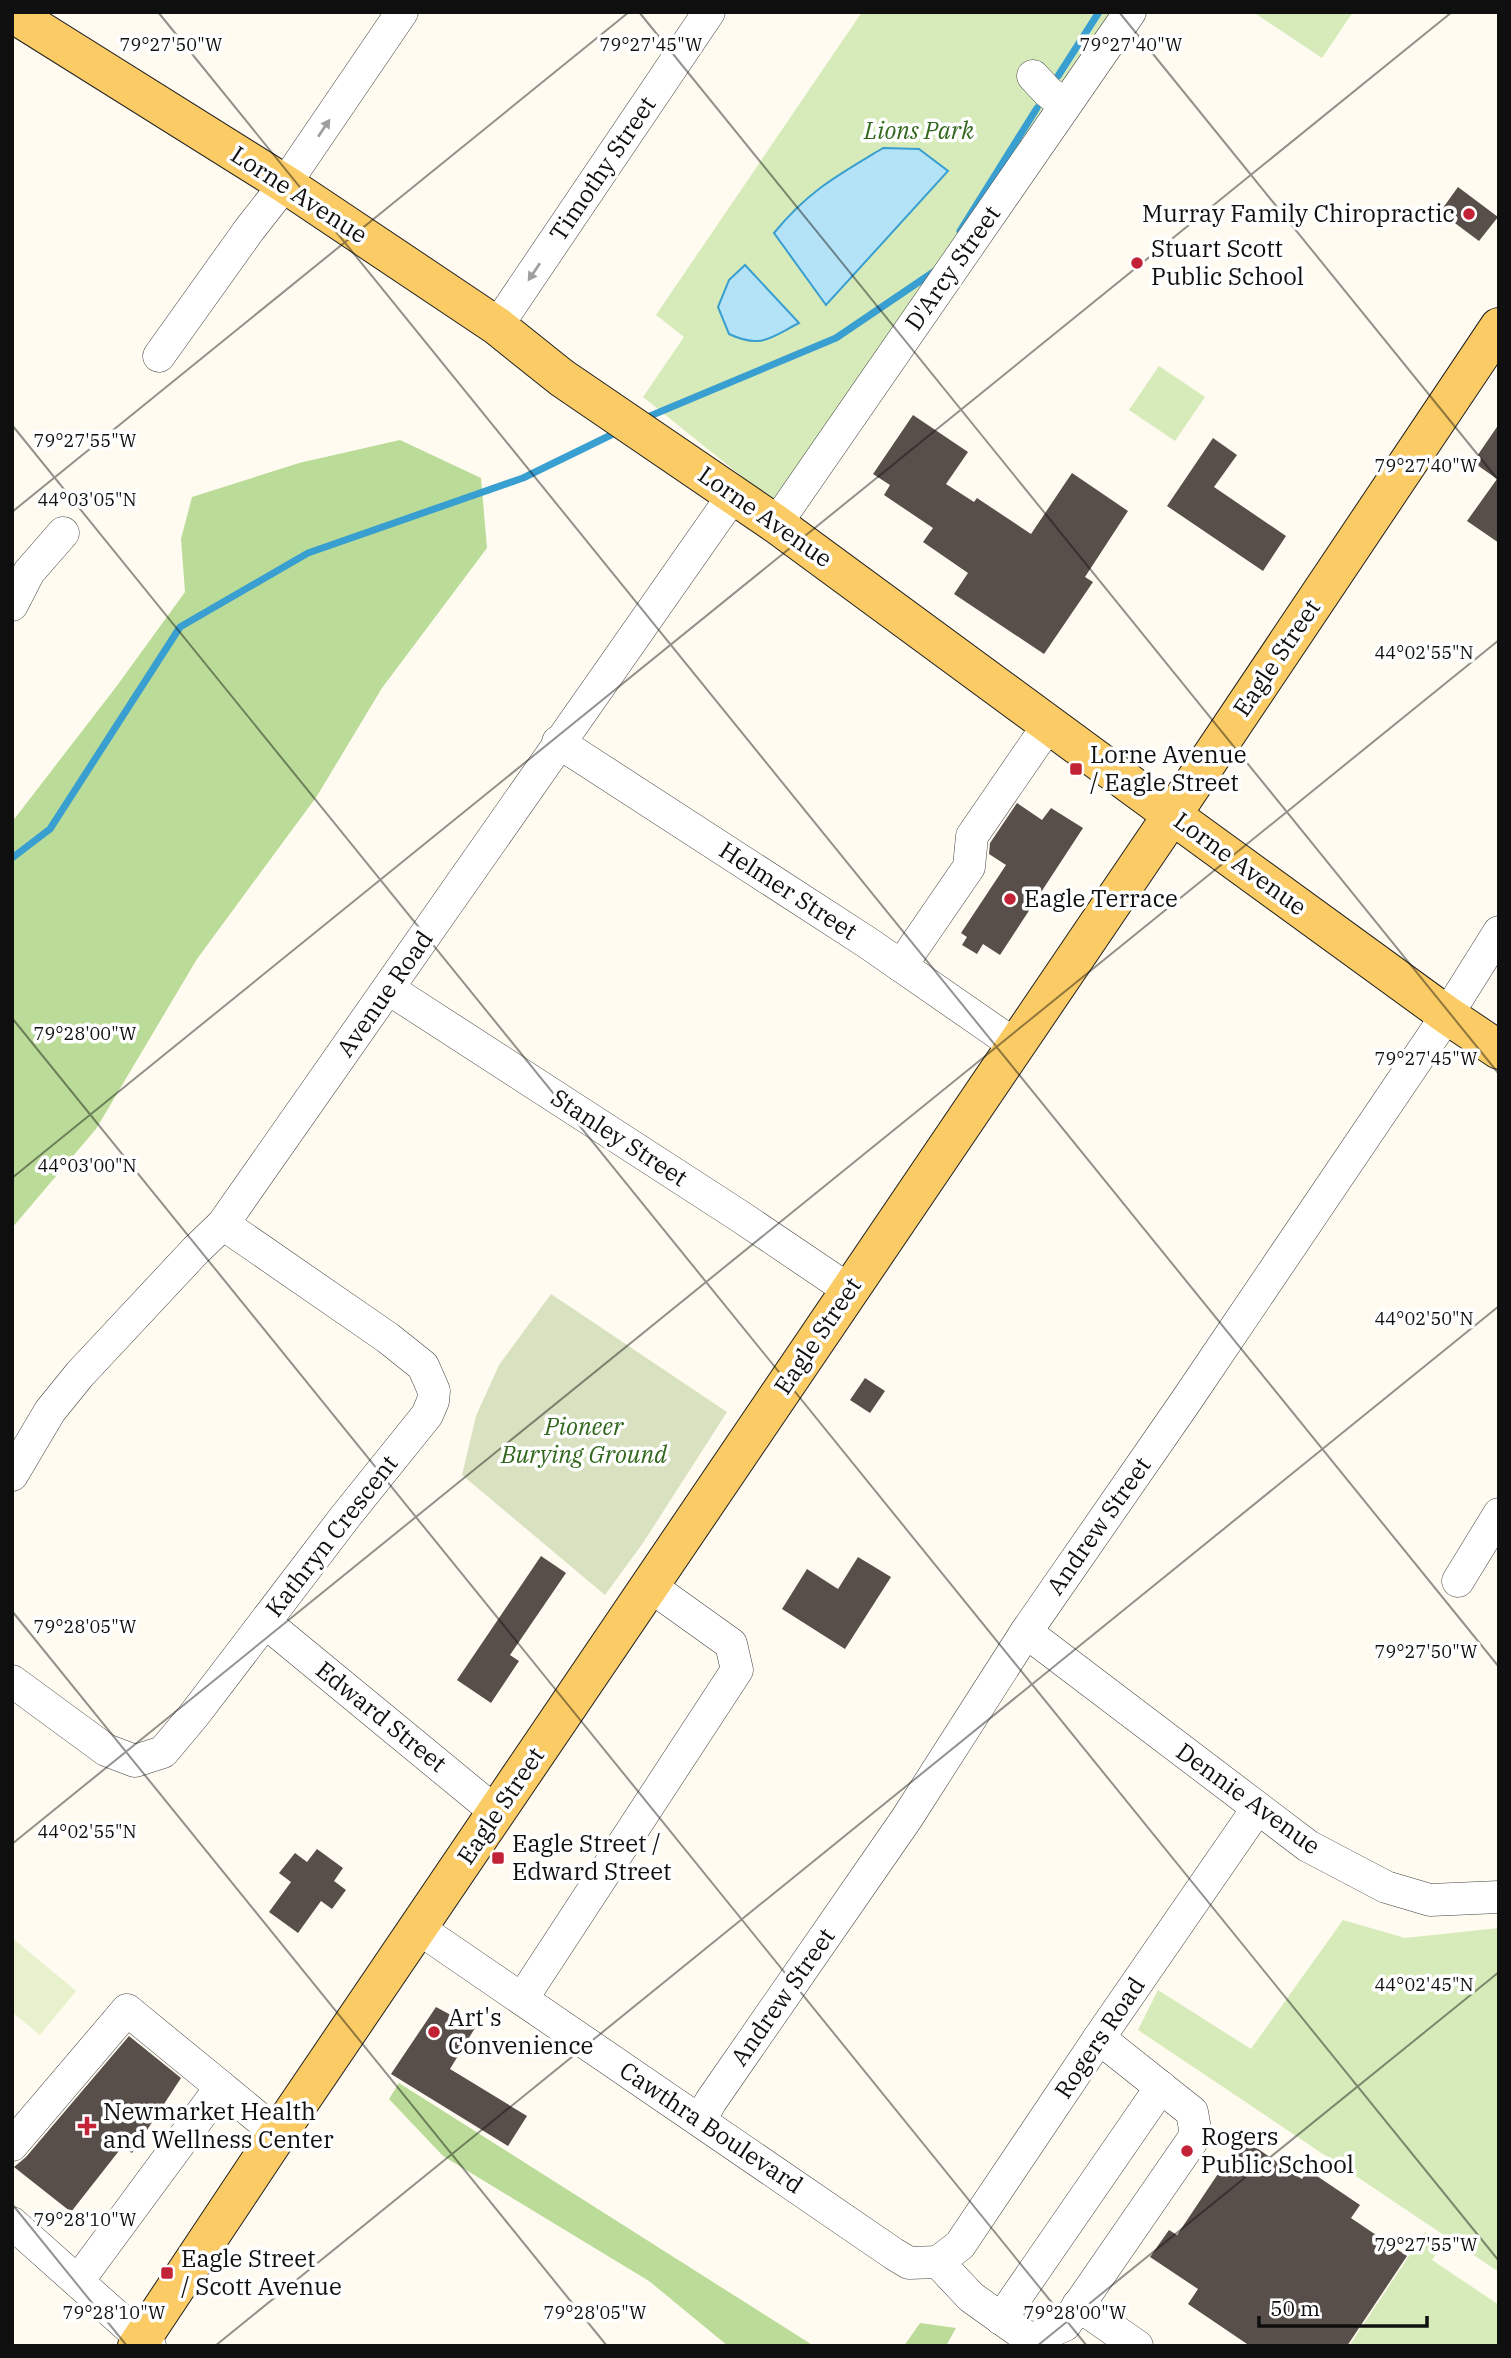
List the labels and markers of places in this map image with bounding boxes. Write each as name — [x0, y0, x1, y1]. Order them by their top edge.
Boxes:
place label: Murray Family Chiropractic — [1142, 197, 1455, 229]
marker: Murray Family Chiropractic — [1461, 206, 1477, 222]
place label: Stuart Scott Public School — [1151, 232, 1304, 292]
marker: Stuart Scott Public School — [1129, 255, 1145, 271]
place label: Lorne Avenue / Eagle Street — [1090, 738, 1247, 798]
marker: Lorne Avenue / Eagle Street — [1068, 761, 1084, 777]
place label: Eagle Terrace — [1024, 882, 1178, 914]
marker: Eagle Terrace — [1002, 891, 1018, 907]
place label: Eagle Street / Edward Street — [512, 1827, 672, 1887]
marker: Eagle Street / Edward Street — [490, 1850, 506, 1866]
place label: Art's Convenience — [448, 2001, 593, 2061]
marker: Art's Convenience — [426, 2024, 442, 2040]
place label: Newmarket Health and Wellness Center — [103, 2095, 334, 2155]
marker: Newmarket Health and Wellness Center — [77, 2116, 97, 2136]
place label: Rogers Public School — [1201, 2120, 1354, 2180]
marker: Rogers Public School — [1179, 2143, 1195, 2159]
place label: Eagle Street / Scott Avenue — [181, 2242, 342, 2302]
marker: Eagle Street / Scott Avenue — [159, 2265, 175, 2281]

